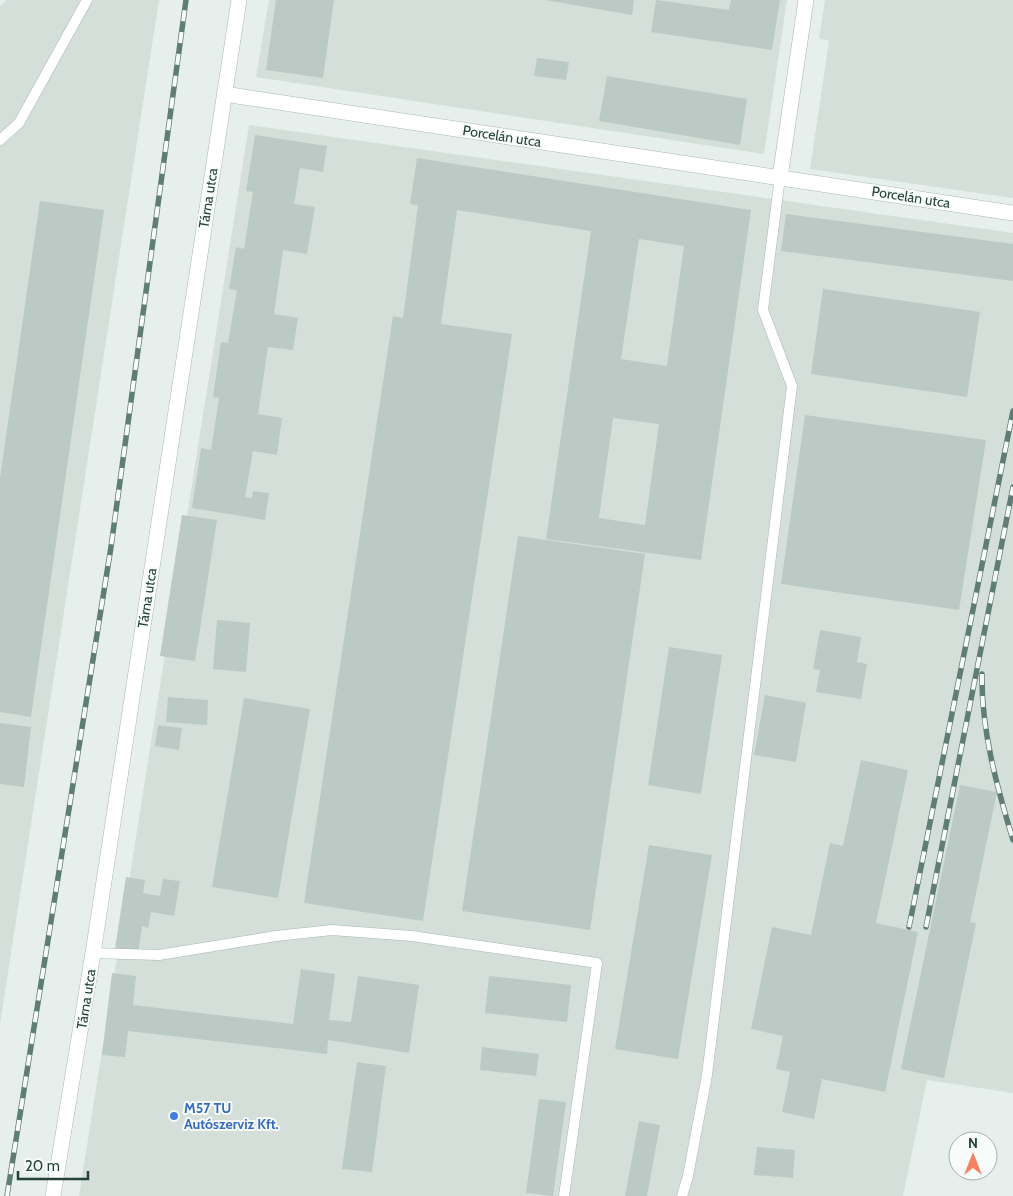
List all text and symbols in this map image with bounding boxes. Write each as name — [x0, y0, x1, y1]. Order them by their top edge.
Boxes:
street label: Porcelán utca — [461, 121, 543, 151]
street label: Tárna utca — [194, 166, 222, 229]
street label: Porcelán utca — [870, 182, 952, 212]
street label: Tárna utca — [133, 566, 161, 629]
street label: Tárna utca — [72, 967, 100, 1030]
place label: M57 TU Autószerviz Kft. — [184, 1099, 279, 1133]
marker: M57 TU Autószerviz Kft. — [168, 1110, 180, 1122]
north arrow — [948, 1131, 998, 1181]
text: N — [968, 1134, 978, 1152]
scale bar — [18, 1148, 88, 1180]
text: 20 m — [25, 1157, 60, 1175]

